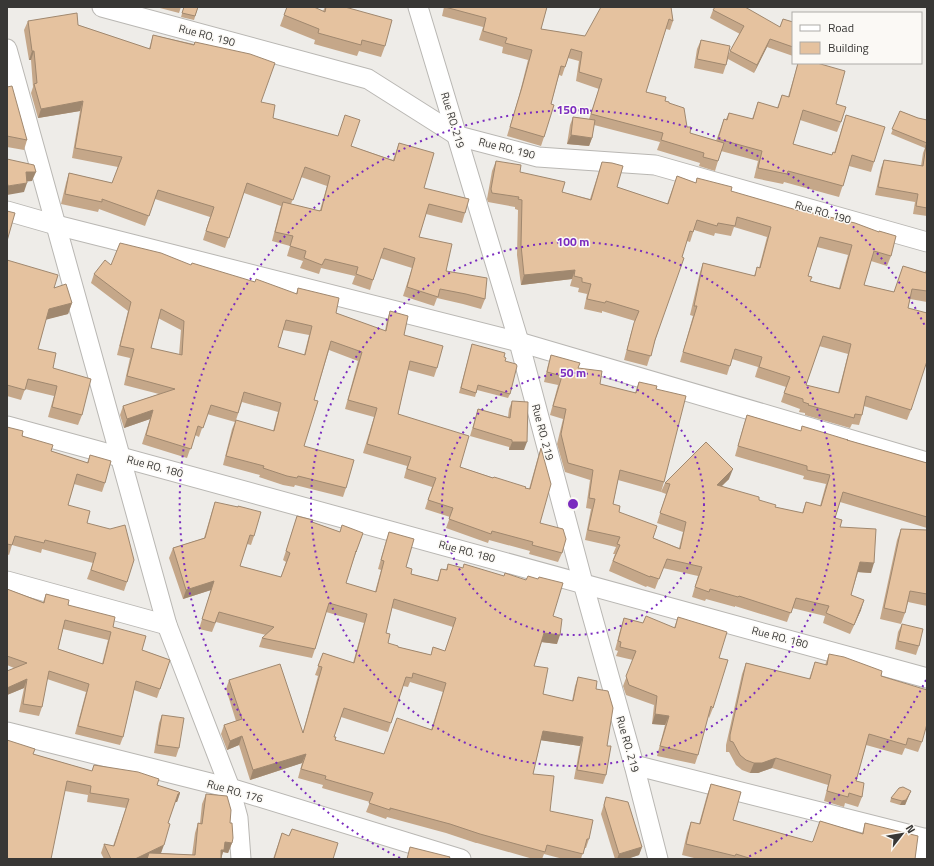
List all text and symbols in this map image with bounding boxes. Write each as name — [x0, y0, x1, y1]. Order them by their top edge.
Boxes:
legend — [792, 12, 922, 64]
text: Road — [828, 18, 854, 37]
street label: Rue RO. 190 — [177, 20, 237, 50]
text: Building — [828, 38, 869, 57]
street label: Rue RO. 219 — [437, 90, 469, 150]
text: 150 m — [557, 100, 589, 119]
street label: Rue RO. 190 — [477, 133, 537, 163]
street label: Rue RO. 190 — [793, 196, 853, 228]
text: 100 m — [557, 232, 589, 251]
text: 50 m — [560, 363, 586, 382]
street label: Rue RO. 219 — [528, 402, 558, 462]
street label: Rue RO. 180 — [125, 451, 185, 481]
centre of rings — [566, 497, 580, 511]
street label: Rue RO. 180 — [437, 536, 497, 566]
street label: Rue RO. 180 — [750, 622, 810, 652]
street label: Rue RO. 219 — [612, 714, 644, 774]
street label: Rue RO. 176 — [205, 775, 265, 807]
north arrow — [882, 814, 922, 854]
text: N — [902, 821, 919, 836]

